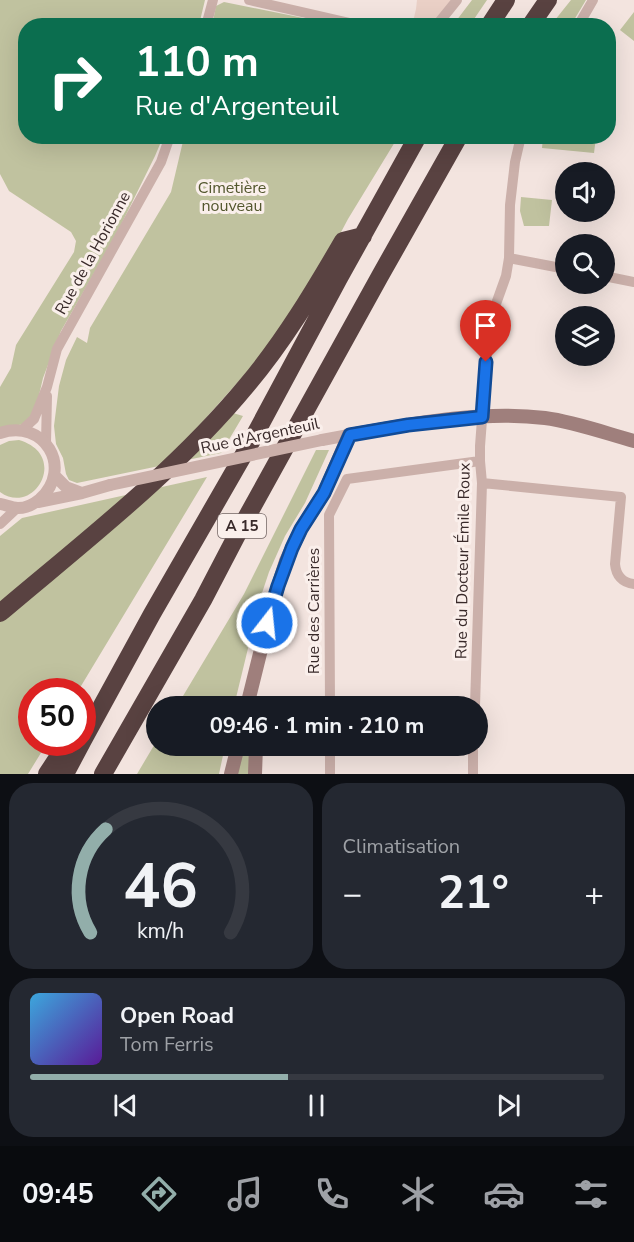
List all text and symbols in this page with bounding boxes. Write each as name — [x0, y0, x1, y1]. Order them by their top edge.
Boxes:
text: 110 m — [135, 34, 259, 91]
icon: right — [36, 42, 114, 120]
text: Rue d'Argenteuil — [135, 88, 339, 125]
map controls — [555, 162, 615, 366]
button: sound — [555, 162, 615, 222]
park label: Cimetière nouveau — [198, 177, 266, 217]
street label: Rue de la Horionne — [50, 187, 136, 319]
button: search — [555, 234, 615, 294]
pin — [460, 300, 511, 362]
button: layers — [555, 306, 615, 366]
icon: arrive — [469, 309, 502, 342]
street label: Rue d'Argenteuil — [199, 413, 322, 459]
street label: Rue du Docteur Émile Roux — [450, 462, 476, 659]
road number: A 15 — [218, 514, 266, 538]
street label: Rue des Carrières — [303, 548, 325, 674]
position arrow — [235, 591, 299, 655]
speed limit sign: 50 — [18, 678, 96, 756]
text: 09:46 · 1 min · 210 m — [210, 711, 424, 741]
text: Climatisation — [343, 833, 460, 860]
text: 46 — [123, 844, 198, 929]
text: 21° — [438, 863, 509, 924]
text: − — [343, 872, 362, 917]
text: + — [584, 872, 604, 917]
text: km/h — [137, 916, 184, 946]
text: Open Road — [120, 1001, 234, 1031]
text: Tom Ferris — [120, 1031, 214, 1058]
icon: previous — [109, 1089, 142, 1122]
icon: pause — [300, 1089, 333, 1122]
icon: next — [492, 1089, 525, 1122]
icon: directions — [138, 1173, 180, 1215]
icon: music — [224, 1173, 266, 1215]
icon: phone — [311, 1173, 353, 1215]
icon: climate — [397, 1173, 439, 1215]
icon: car — [483, 1173, 525, 1215]
icon: filters — [570, 1173, 612, 1215]
text: 09:45 — [22, 1176, 94, 1213]

